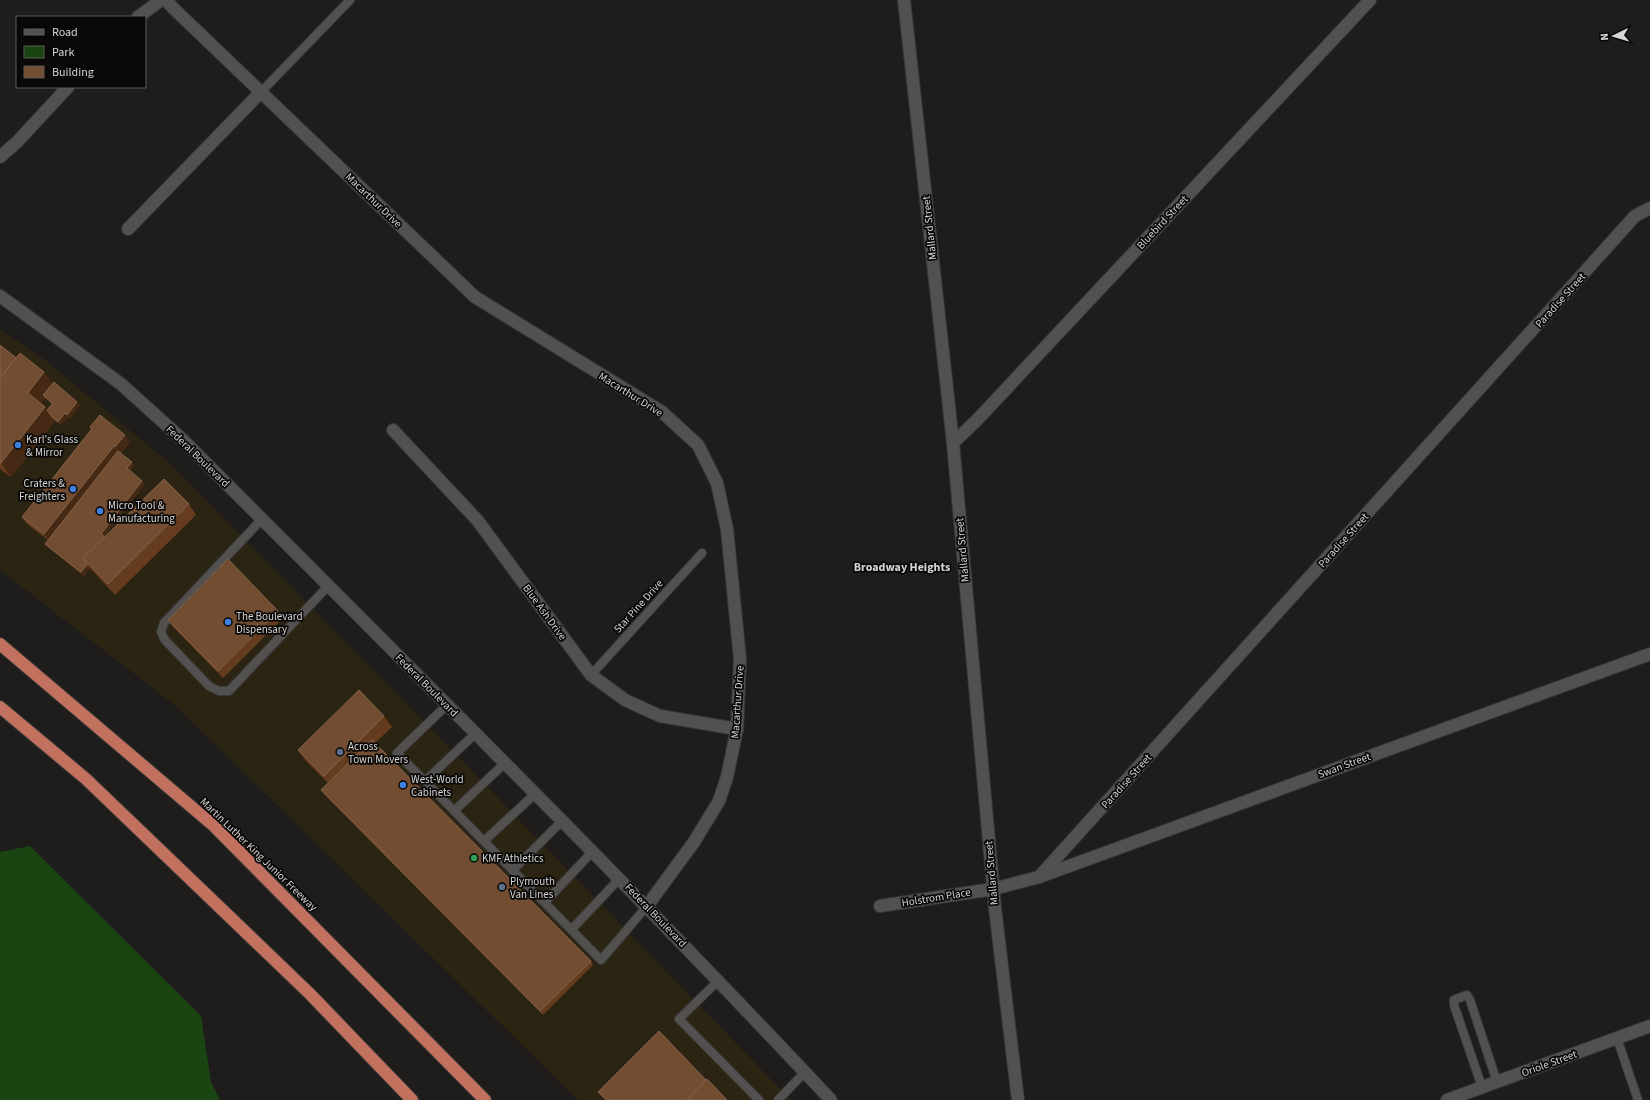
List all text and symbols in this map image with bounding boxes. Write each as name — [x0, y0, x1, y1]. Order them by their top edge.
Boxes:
legend — [16, 16, 146, 88]
north arrow — [1594, 16, 1634, 56]
text: Road — [52, 24, 78, 41]
text: N — [1597, 33, 1612, 41]
text: Park — [52, 44, 74, 61]
text: Building — [52, 64, 94, 81]
street label: Macarthur Drive — [342, 169, 406, 232]
street label: Bluebird Street — [1133, 192, 1192, 253]
street label: Mallard Street — [919, 195, 940, 261]
street label: Paradise Street — [1532, 269, 1589, 331]
street label: Macarthur Drive — [596, 369, 666, 421]
street label: Federal Boulevard — [162, 422, 233, 491]
place label: Karl's Glass & Mirror — [26, 432, 79, 460]
marker: Karl's Glass & Mirror — [13, 440, 23, 450]
place label: Craters & Freighters — [19, 476, 65, 504]
marker: Craters & Freighters — [68, 484, 78, 494]
place label: Micro Tool & Manufacturing — [108, 498, 175, 526]
marker: Micro Tool & Manufacturing — [95, 506, 105, 516]
street label: Paradise Street — [1315, 509, 1372, 571]
street label: Mallard Street — [952, 517, 973, 583]
district label: Broadway Heights — [854, 559, 950, 576]
street label: Star Pine Drive — [610, 576, 667, 636]
street label: Blue Ash Drive — [519, 581, 570, 644]
place label: The Boulevard Dispensary — [236, 609, 303, 637]
marker: The Boulevard Dispensary — [223, 617, 233, 627]
street label: Federal Boulevard — [392, 651, 461, 720]
street label: Macarthur Drive — [727, 664, 748, 739]
place label: Across Town Movers — [348, 739, 408, 767]
marker: Across Town Movers — [335, 747, 345, 757]
street label: Swan Street — [1316, 749, 1373, 782]
street label: Paradise Street — [1098, 750, 1155, 812]
place label: West-World Cabinets — [411, 772, 464, 800]
marker: West-World Cabinets — [398, 780, 408, 790]
street label: Martin Luther King Junior Freeway — [197, 794, 321, 914]
street label: Mallard Street — [981, 840, 1002, 906]
place label: KMF Athletics — [482, 851, 544, 866]
marker: KMF Athletics — [469, 853, 479, 863]
place label: Plymouth Van Lines — [510, 874, 555, 902]
street label: Federal Boulevard — [621, 880, 690, 951]
marker: Plymouth Van Lines — [497, 882, 507, 892]
street label: Holstrom Place — [900, 885, 972, 910]
street label: Oriole Street — [1519, 1046, 1579, 1080]

